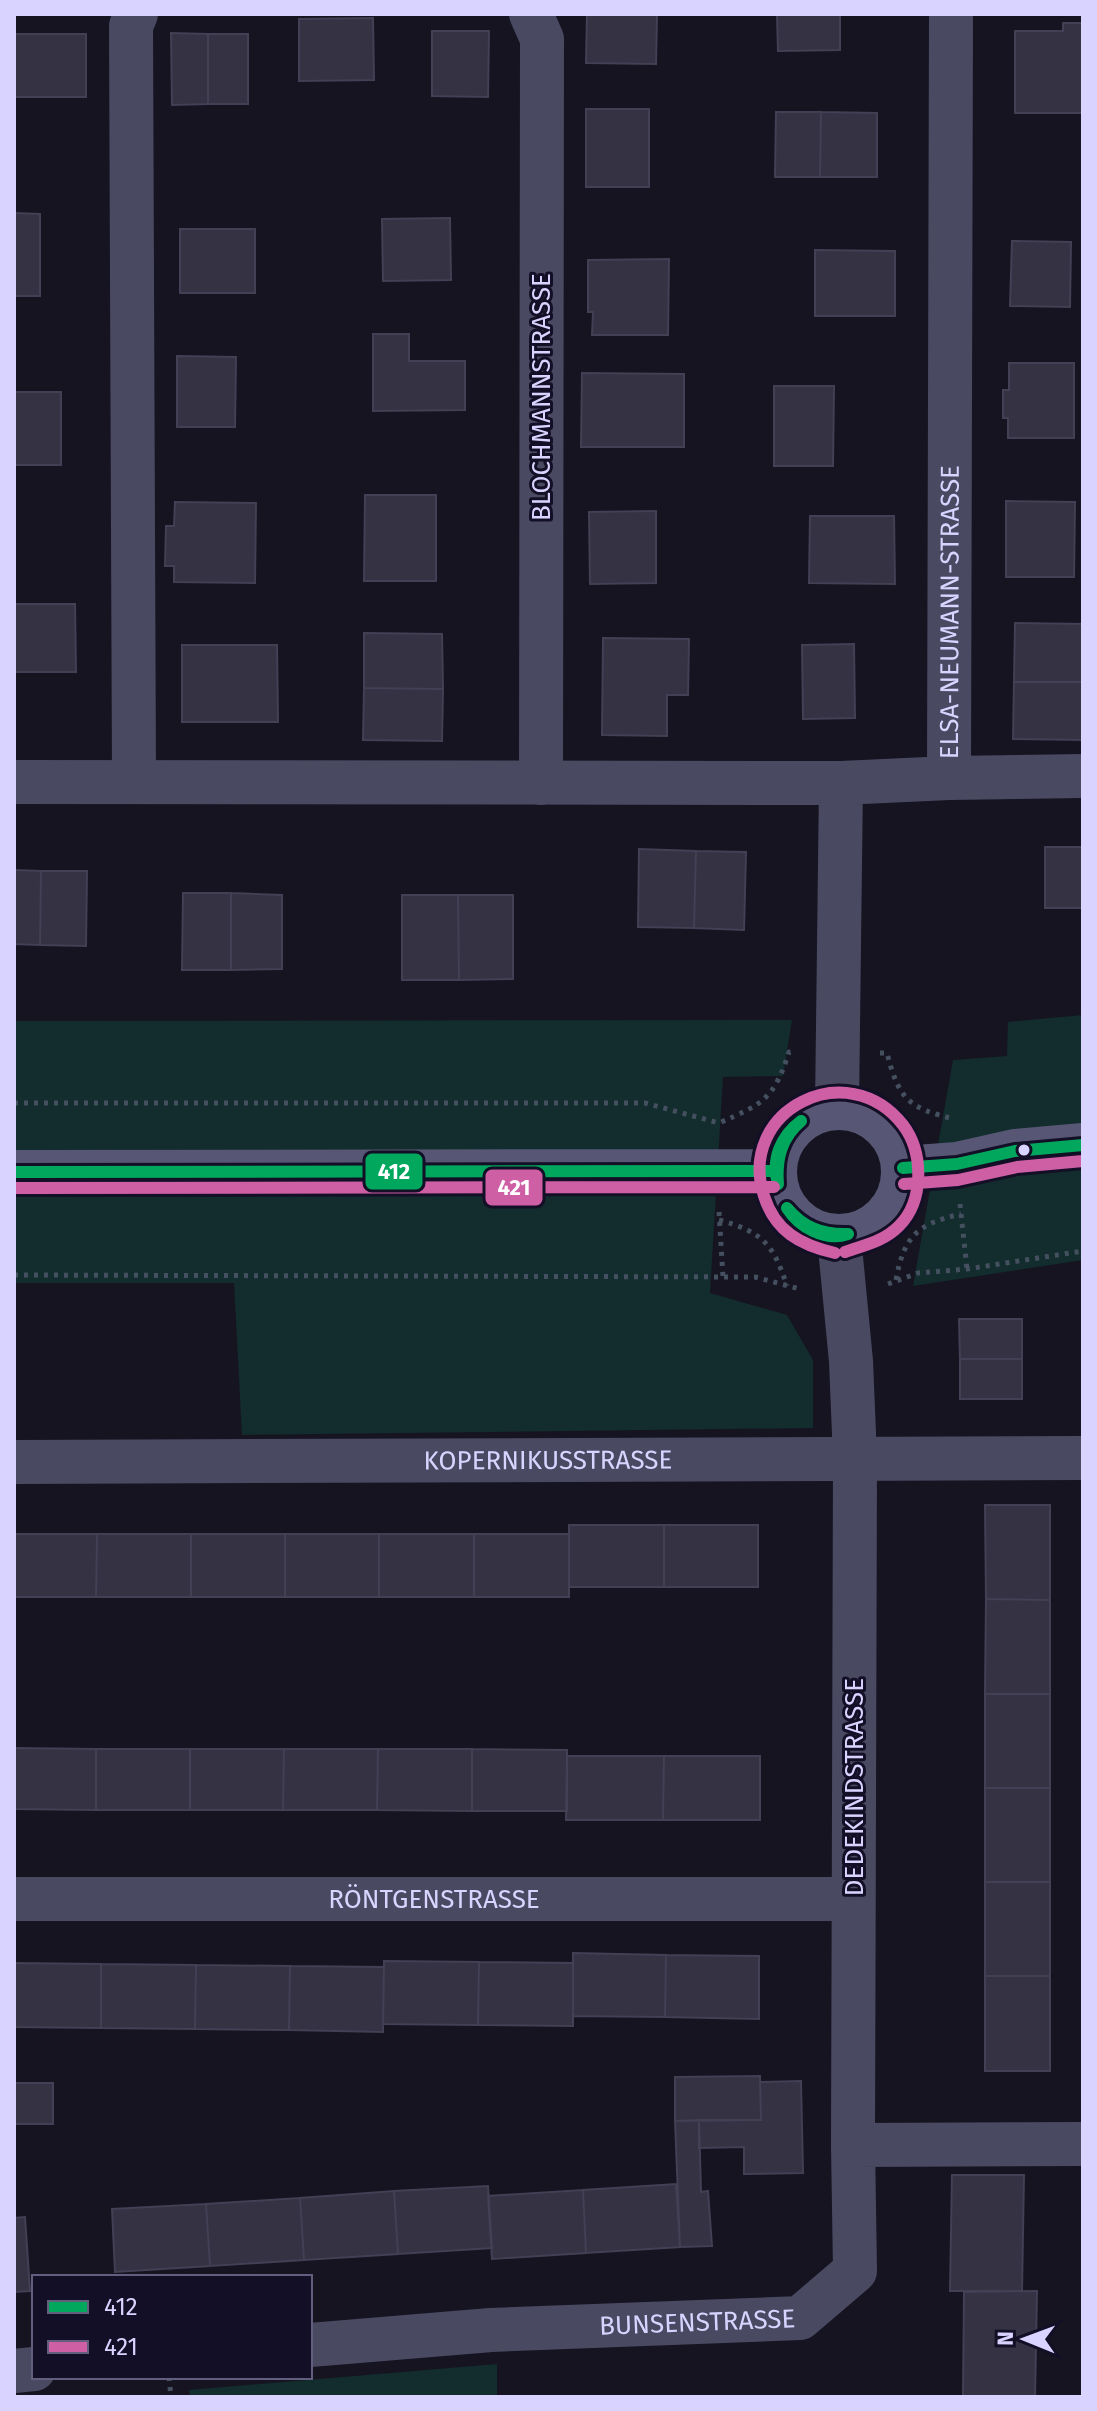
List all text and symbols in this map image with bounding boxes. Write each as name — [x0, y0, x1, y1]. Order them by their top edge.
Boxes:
street label: BLOCHMANNSTRASSE — [526, 273, 557, 521]
street label: ELSA-NEUMANN-STRASSE — [934, 465, 965, 759]
unlabelled marker — [1016, 1142, 1032, 1158]
line badge: 412 — [364, 1152, 424, 1191]
text: 412 — [378, 1158, 410, 1185]
line badge: 421 — [484, 1168, 544, 1207]
text: 421 — [497, 1174, 531, 1201]
street label: KOPERNIKUSSTRASSE — [424, 1444, 672, 1476]
street label: DEDEKINDSTRASSE — [839, 1678, 870, 1896]
street label: RÖNTGENSTRASSE — [328, 1884, 540, 1915]
legend — [32, 2275, 312, 2379]
text: 412 — [104, 2293, 138, 2321]
north arrow — [985, 2299, 1065, 2379]
street label: BUNSENSTRASSE — [599, 2303, 796, 2341]
text: N — [992, 2331, 1019, 2346]
text: 421 — [104, 2333, 138, 2361]

